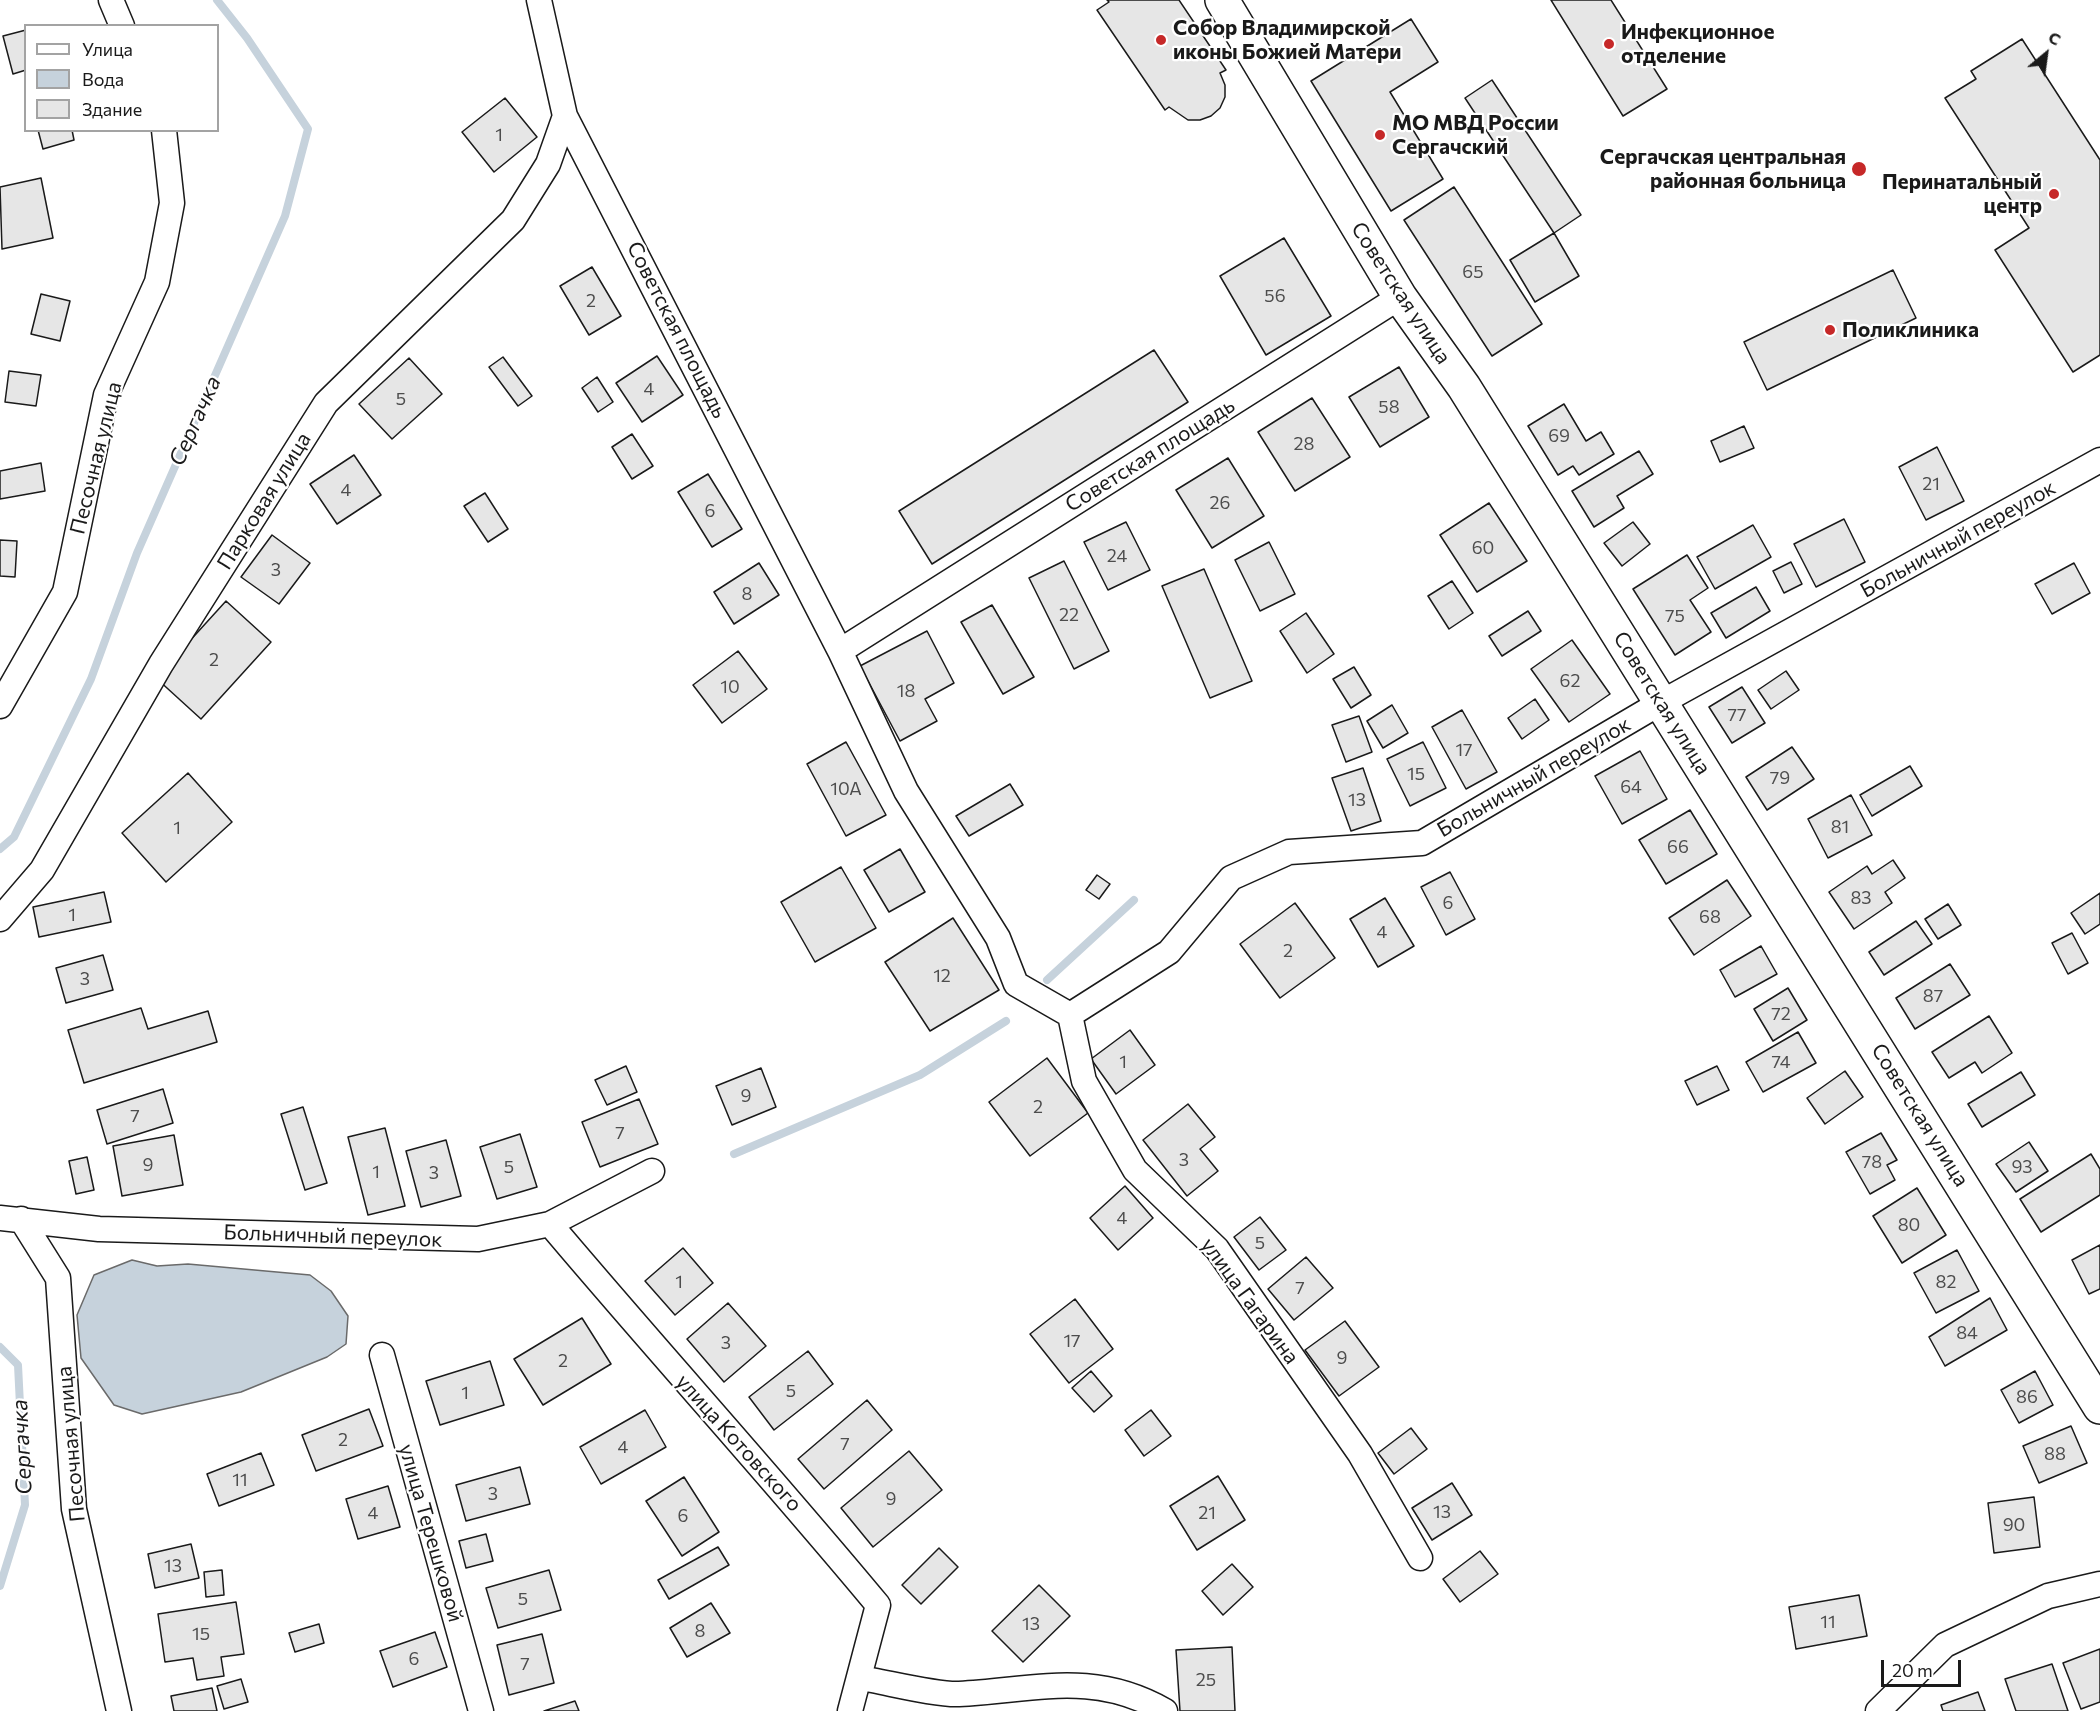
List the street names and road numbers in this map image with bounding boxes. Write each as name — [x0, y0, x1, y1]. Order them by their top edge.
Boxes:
street label: Советская улица — [1346, 217, 1456, 369]
street label: Советская площадь — [622, 237, 732, 423]
street label: Песочная улица — [65, 379, 127, 537]
street label: Советская площадь — [1061, 393, 1239, 517]
street label: Парковая улица — [212, 428, 316, 574]
street label: Больничный переулок — [1856, 475, 2060, 603]
street label: Советская улица — [1608, 627, 1716, 779]
street label: Больничный переулок — [1433, 711, 1635, 843]
street label: Советская улица — [1866, 1039, 1974, 1191]
street label: Больничный переулок — [223, 1220, 443, 1252]
street label: улица Гагарина — [1196, 1233, 1304, 1369]
street label: Песочная улица — [52, 1365, 90, 1523]
street label: улица Котовского — [671, 1369, 807, 1517]
street label: улица Терешковой — [393, 1441, 469, 1625]

